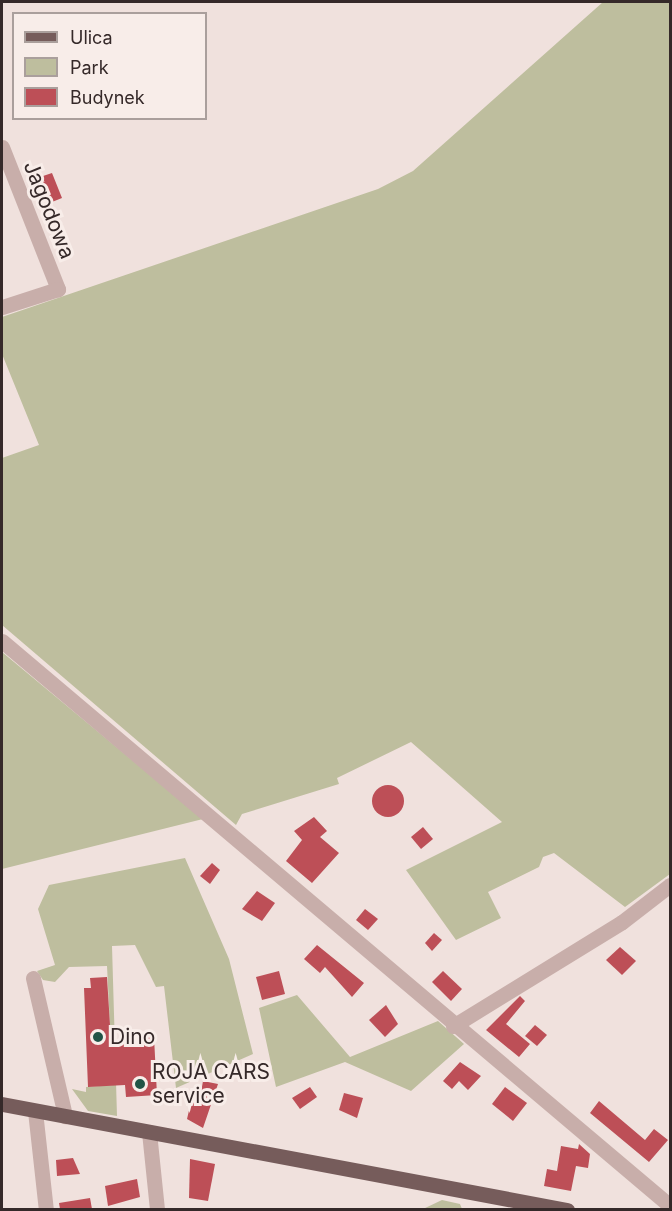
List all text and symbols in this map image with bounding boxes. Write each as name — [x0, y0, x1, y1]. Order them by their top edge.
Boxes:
legend — [12, 12, 207, 120]
text: Ulica — [70, 27, 113, 48]
text: Park — [70, 57, 109, 78]
text: Budynek — [70, 87, 145, 108]
street label: Jagodowa — [18, 157, 80, 263]
place label: Dino — [110, 1024, 155, 1050]
marker: Dino — [91, 1030, 105, 1044]
place label: ROJA CARS service — [152, 1059, 270, 1109]
marker: ROJA CARS service — [133, 1077, 147, 1091]

